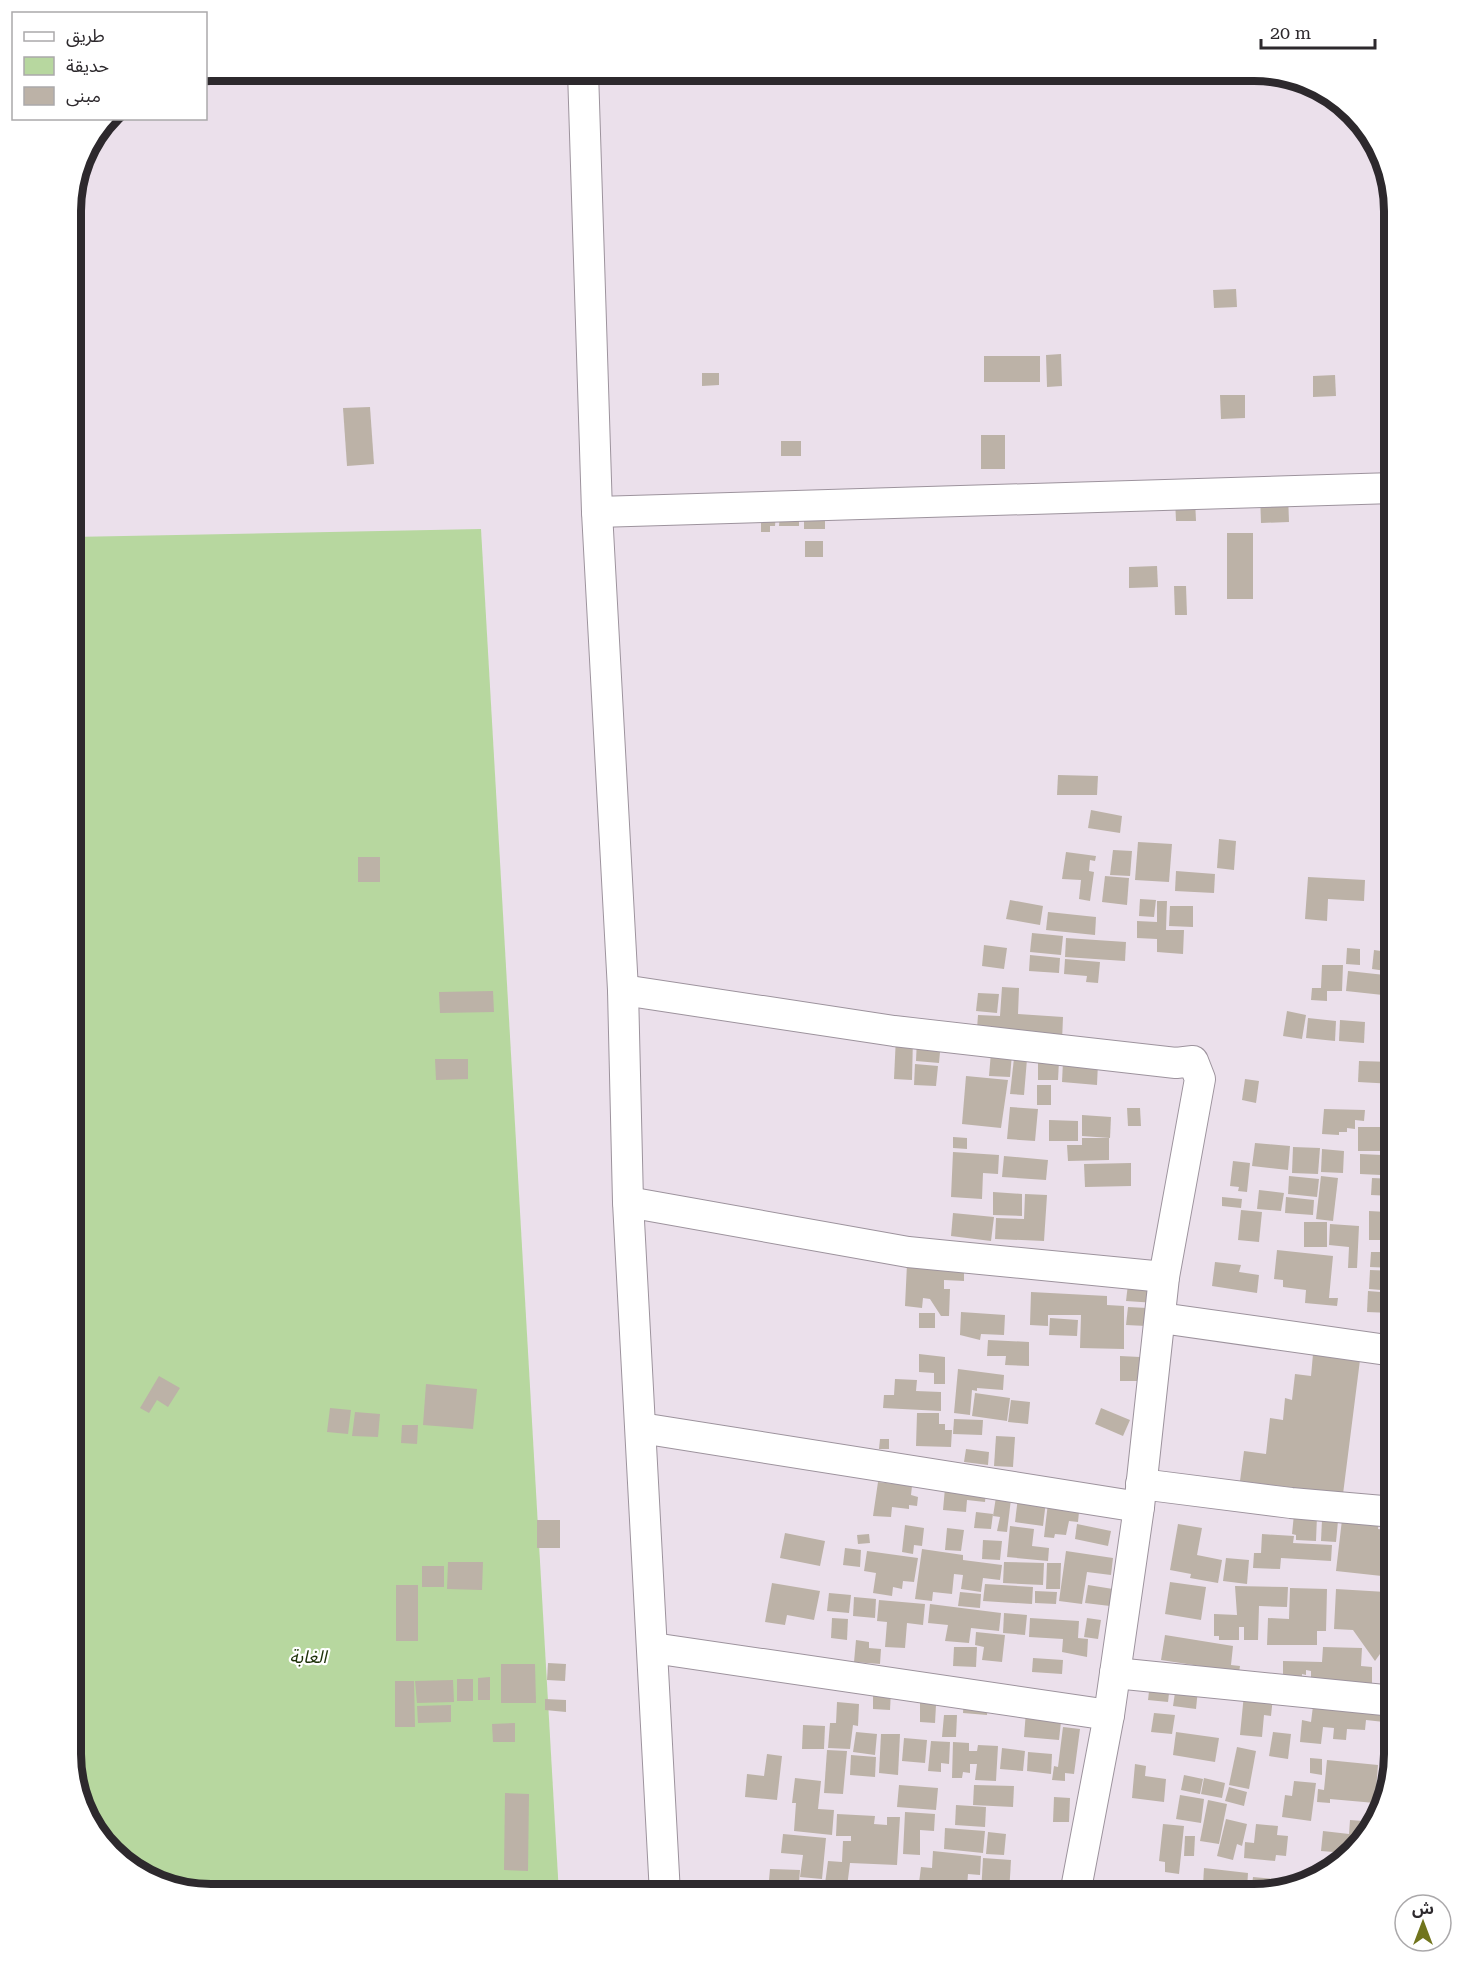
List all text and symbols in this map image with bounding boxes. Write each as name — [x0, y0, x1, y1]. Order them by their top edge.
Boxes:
legend — [12, 12, 207, 120]
scale bar — [1261, 12, 1375, 50]
text: 20 m — [1270, 22, 1311, 43]
text: طريق — [66, 25, 105, 47]
text: حديقة — [66, 55, 109, 76]
text: مبنى — [66, 85, 101, 107]
park label: الغابة — [289, 1646, 328, 1667]
north arrow — [1393, 1893, 1453, 1953]
text: ش — [1412, 1899, 1434, 1918]

